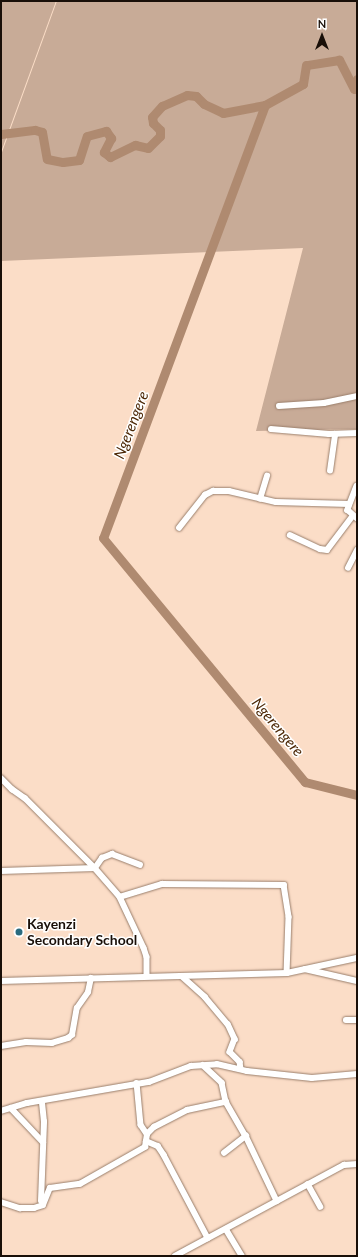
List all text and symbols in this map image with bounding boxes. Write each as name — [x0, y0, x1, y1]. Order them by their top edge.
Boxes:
north arrow — [302, 16, 342, 56]
text: N — [318, 17, 326, 30]
water label: Ngerengere — [110, 389, 152, 461]
water label: Ngerengere — [248, 694, 308, 760]
place label: Kayenzi Secondary School — [27, 916, 138, 948]
marker: Kayenzi Secondary School — [14, 927, 24, 937]

